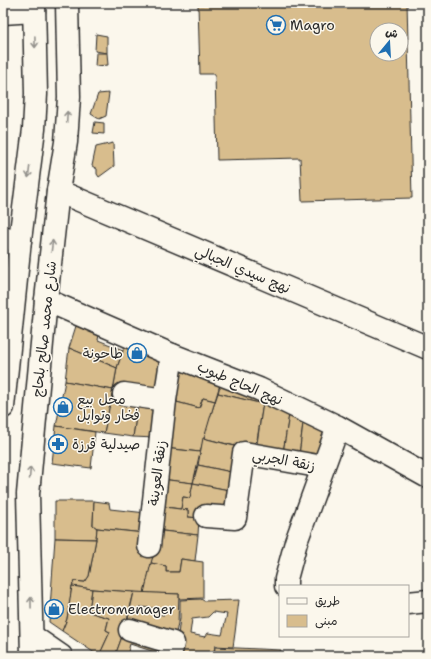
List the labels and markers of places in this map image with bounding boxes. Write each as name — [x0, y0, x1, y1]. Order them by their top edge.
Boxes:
supermarket icon: Magro — [265, 14, 287, 36]
place label: Magro — [290, 16, 335, 34]
shop icon: طاحونة — [126, 342, 148, 364]
place label: طاحونة — [83, 344, 123, 362]
place label: محل بيع فخار وتوابل — [77, 390, 140, 424]
shop icon: محل بيع فخار وتوابل — [52, 396, 74, 418]
pharmacy icon: صيدلية قرزة — [47, 433, 69, 455]
place label: صيدلية قرزة — [72, 435, 140, 453]
shop icon: Electromenager — [43, 598, 65, 620]
place label: Electromenager — [68, 600, 175, 618]

